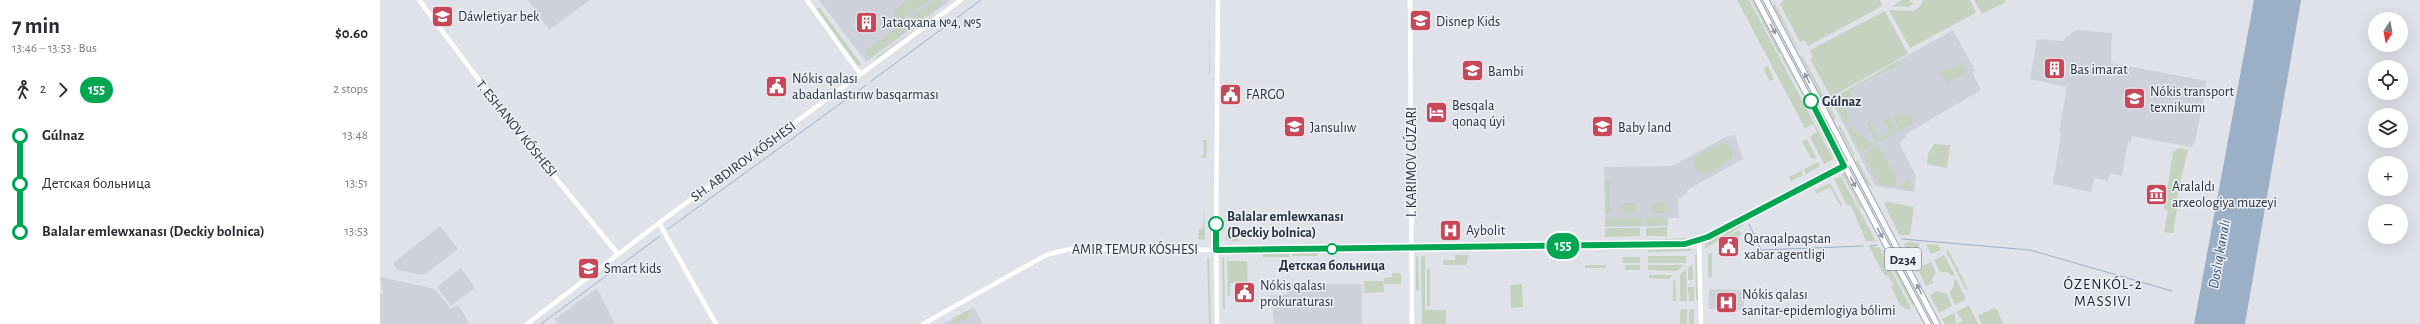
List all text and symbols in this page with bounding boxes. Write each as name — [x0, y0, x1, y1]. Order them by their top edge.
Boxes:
school or university icon: Dáwletiyar bek — [429, 3, 455, 29]
school or university icon: Disnep Kids — [1408, 8, 1434, 34]
building icon: Jataqxana №4, №5 — [854, 9, 880, 35]
place label: Dáwletiyar bek — [458, 10, 540, 24]
north arrow — [2368, 12, 2408, 52]
map controls — [2368, 12, 2408, 244]
text: 7 min — [12, 15, 60, 37]
place label: Disnep Kids — [1436, 15, 1500, 29]
place label: Jataqxana №4, №5 — [882, 16, 981, 30]
one-way arrow — [1770, 24, 1776, 35]
text: $0.60 — [335, 26, 368, 41]
text: 13:46 – 13:53 · Bus — [12, 42, 97, 55]
building icon: Bas imarat — [2042, 56, 2068, 82]
school or university icon: Bambi — [1460, 58, 1486, 84]
button: locate — [2368, 60, 2408, 100]
place label: Bas imarat — [2070, 63, 2128, 77]
place label: Bambi — [1488, 65, 1524, 79]
place label: Nókis qalası abadanlastırıw basqarması — [792, 72, 939, 102]
one-way arrow — [1804, 72, 1810, 84]
public building icon: Nókis qalası abadanlastırıw basqarması — [763, 73, 789, 99]
street label: T. ESHANOV KÓSHESI — [473, 76, 562, 180]
icon: walk — [12, 79, 34, 101]
icon: forward — [52, 79, 74, 101]
public building icon: FARGO — [1217, 81, 1243, 107]
text: 2 — [40, 83, 46, 96]
text: 155 — [88, 83, 105, 97]
text: 2 stops — [333, 83, 368, 96]
place label: Nókis transport texnikumı — [2150, 85, 2234, 115]
school or university icon: Nókis transport texnikumı — [2121, 86, 2147, 112]
place label: FARGO — [1246, 88, 1285, 102]
marker: Gúlnaz — [1803, 93, 1819, 109]
place label: Gúlnaz — [1822, 95, 1861, 109]
place label: Besqala qonaq úyi — [1452, 99, 1505, 129]
hotel icon: Besqala qonaq úyi — [1423, 100, 1449, 126]
street label: I. KARIMOV GÚZARI — [1402, 107, 1419, 217]
button: layers — [2368, 108, 2408, 148]
school or university icon: Jansulıw — [1282, 114, 1308, 140]
school or university icon: Baby land — [1590, 114, 1616, 140]
street label: SH. ABDIROV KÓSHESI — [687, 117, 799, 204]
place label: Jansulıw — [1310, 121, 1357, 135]
place label: Baby land — [1618, 121, 1672, 135]
text: Gúlnaz — [42, 128, 84, 143]
text: 13:48 — [343, 129, 368, 142]
button: + — [2368, 156, 2408, 196]
text: Детская больница — [42, 176, 151, 191]
one-way arrow — [1850, 176, 1856, 188]
text: 13:51 — [345, 177, 368, 190]
place label: Aralaldı arxeologiya muzeyi — [2172, 180, 2277, 210]
museum icon: Aralaldı arxeologiya muzeyi — [2143, 181, 2169, 207]
button: − — [2368, 204, 2408, 244]
place label: Balalar emlewxanası (Deckiy bolnica) — [1227, 210, 1344, 240]
marker: Balalar emlewxanası (Deckiy bolnica) — [1208, 216, 1224, 232]
hospital icon: Aybolit — [1438, 217, 1464, 243]
water label: Doslıq kanalı — [2206, 218, 2233, 290]
text: Balalar emlewxanası (Deckiy bolnica) — [42, 224, 265, 239]
place label: Aybolit — [1466, 224, 1506, 238]
text: 13:53 — [344, 225, 368, 238]
one-way arrow — [1877, 227, 1883, 239]
place label: Qaraqalpaqstan xabar agentligi — [1744, 232, 1831, 262]
line badge: 155 — [1540, 233, 1586, 259]
public building icon: Qaraqalpaqstan xabar agentligi — [1715, 233, 1741, 259]
text: 155 — [1554, 239, 1572, 253]
street label: AMIR TEMUR KÓSHESI — [1072, 240, 1198, 257]
marker: Детская больница — [1326, 243, 1338, 255]
road number: D234 — [1885, 248, 1921, 270]
school or university icon: Smart kids — [575, 255, 601, 281]
place label: Детская больница — [1279, 259, 1386, 273]
place label: Smart kids — [604, 262, 662, 276]
district label: ÓZENKÓL-2 MASSIVI — [2064, 275, 2143, 309]
place label: Nókis qalası prokuraturası — [1260, 279, 1334, 309]
public building icon: Nókis qalası prokuraturası — [1231, 280, 1257, 306]
one-way arrow — [1916, 284, 1922, 295]
place label: Nókis qalası sanitar-epidemlogiya bólimi — [1742, 288, 1896, 318]
hospital icon: Nókis qalası sanitar-epidemlogiya bólimi — [1714, 289, 1740, 315]

